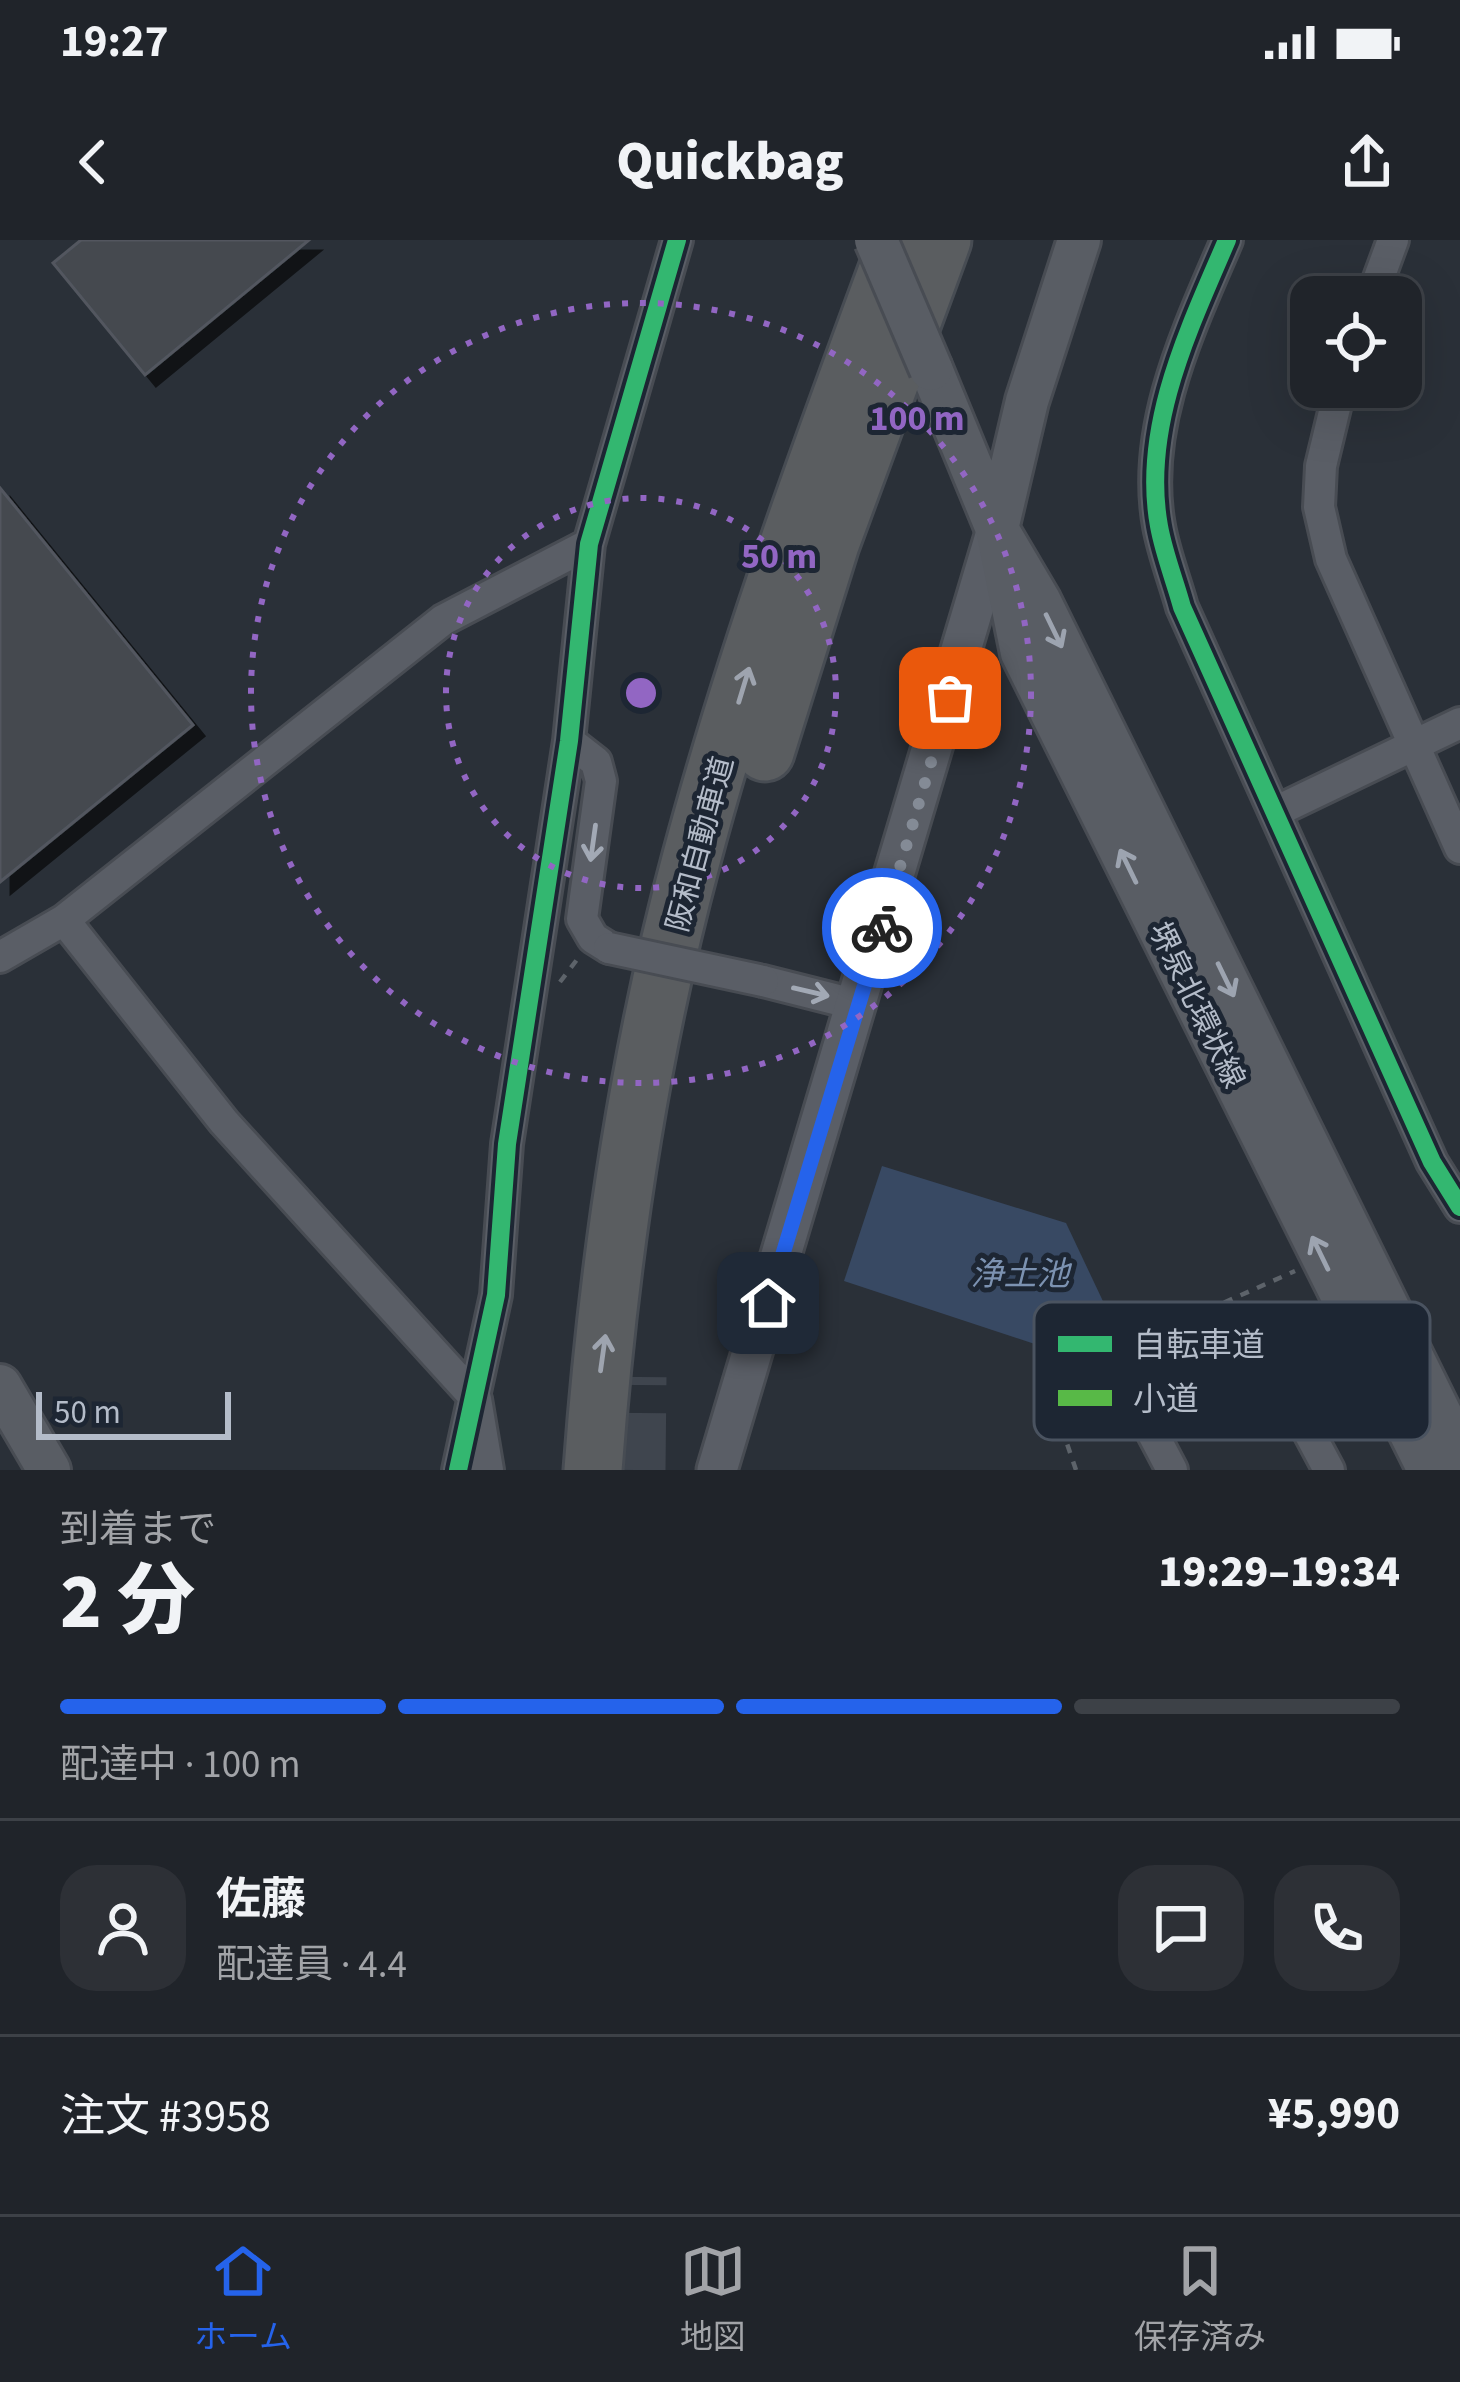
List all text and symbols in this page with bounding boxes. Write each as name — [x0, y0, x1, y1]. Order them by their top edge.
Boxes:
text: 19:27 — [60, 10, 169, 74]
text: Quickbag — [616, 124, 844, 201]
icon: back — [60, 129, 126, 195]
icon: share — [1334, 129, 1400, 195]
map controls — [1290, 276, 1422, 408]
button: locate — [1290, 276, 1422, 408]
text: 100 m — [869, 393, 965, 444]
text: 50 m — [741, 531, 817, 582]
one-way arrow — [1044, 612, 1066, 648]
pin — [899, 647, 1001, 749]
icon: bag — [917, 665, 983, 731]
one-way arrow — [734, 667, 756, 705]
centre of rings — [620, 672, 662, 714]
street label: 阪和自動車道 — [656, 752, 745, 937]
one-way arrow — [581, 823, 604, 862]
one-way arrow — [1115, 849, 1138, 884]
courier — [822, 868, 942, 988]
icon: bike — [849, 895, 915, 961]
street label: 堺泉北環状線 — [1138, 915, 1255, 1096]
one-way arrow — [1216, 962, 1239, 998]
one-way arrow — [791, 981, 829, 1004]
one-way arrow — [1308, 1236, 1331, 1271]
water label: 浄土池 — [971, 1251, 1073, 1298]
pin — [717, 1252, 819, 1354]
icon: home — [735, 1270, 801, 1336]
legend — [1034, 1302, 1430, 1440]
text: 自転車道 — [1133, 1322, 1265, 1369]
one-way arrow — [592, 1335, 615, 1374]
text: 小道 — [1133, 1376, 1199, 1423]
scale bar — [36, 1386, 231, 1439]
text: 50 m — [54, 1389, 121, 1436]
text: 到着まで — [60, 1502, 216, 1558]
text: 19:29–19:34 — [1158, 1540, 1400, 1604]
text: 2 分 — [60, 1547, 195, 1658]
text: 配達中 · 100 m — [60, 1737, 301, 1793]
button: person — [60, 1865, 186, 1991]
button: chat — [1118, 1865, 1244, 1991]
button: phone — [1274, 1865, 1400, 1991]
text: 佐藤 — [216, 1868, 306, 1932]
text: 配達員 · 4.4 — [216, 1937, 407, 1993]
text: ¥5,990 — [1268, 2082, 1400, 2146]
text: 注文 #3958 — [60, 2085, 271, 2149]
tab: ホーム — [194, 2238, 292, 2361]
tab: 地図 — [680, 2238, 746, 2361]
tab: 保存済み — [1134, 2238, 1266, 2361]

